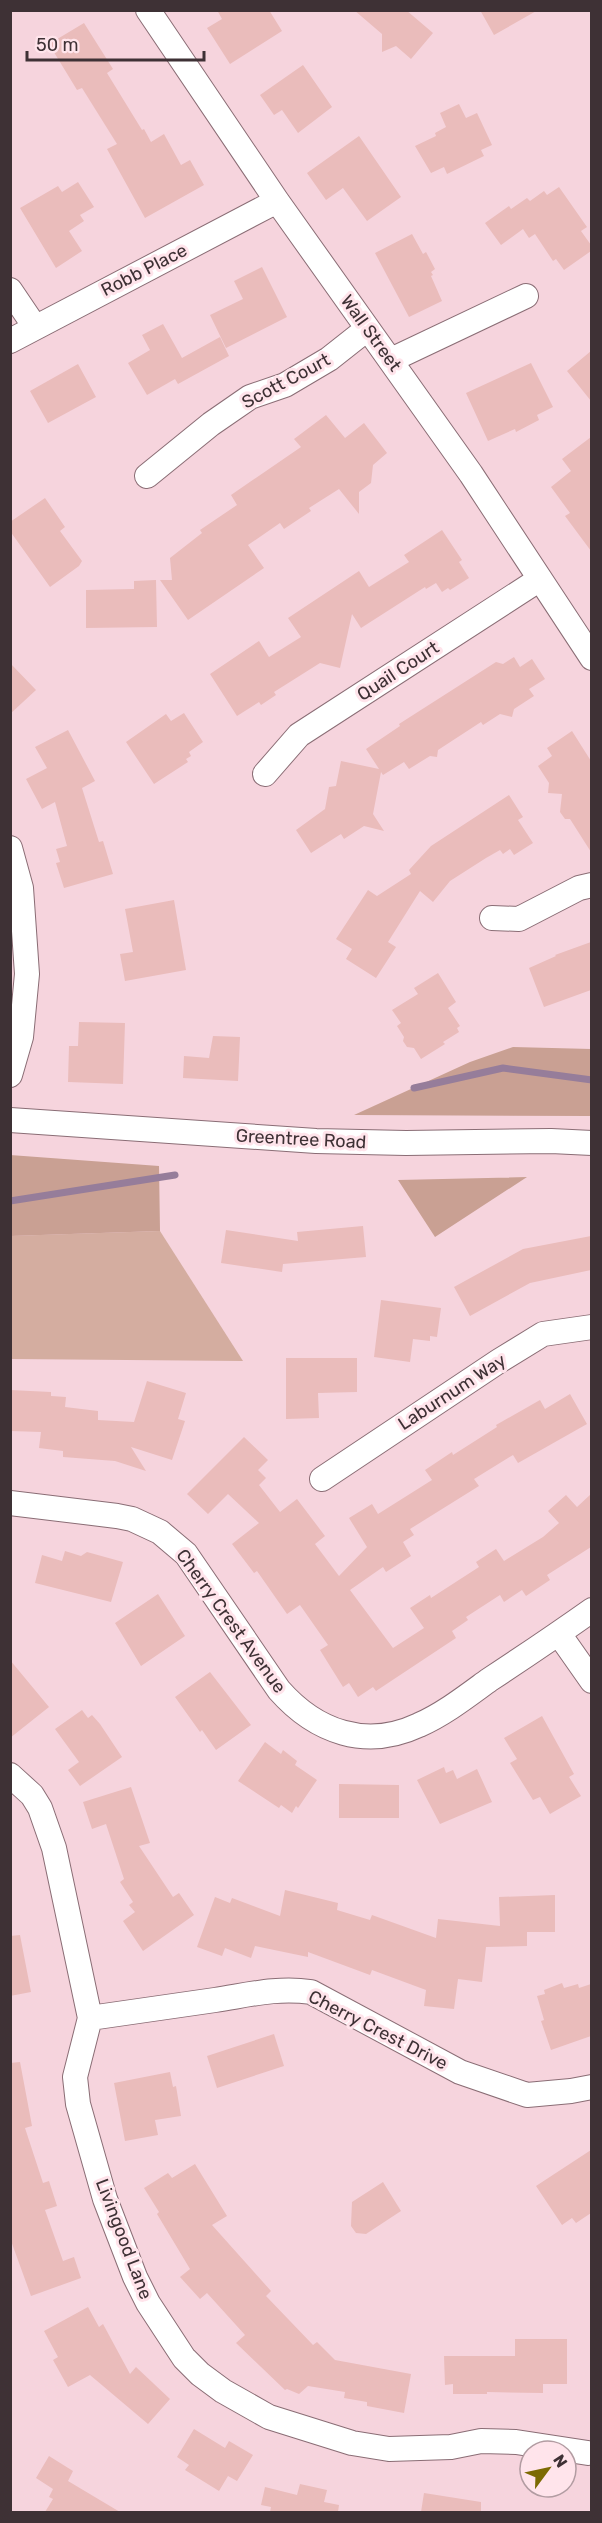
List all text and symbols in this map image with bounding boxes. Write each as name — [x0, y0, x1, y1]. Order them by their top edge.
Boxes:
scale bar — [27, 24, 204, 62]
text: 50 m — [36, 34, 79, 56]
street label: Robb Place — [97, 239, 191, 301]
street label: Wall Street — [336, 290, 406, 376]
street label: Scott Court — [238, 349, 334, 413]
street label: Quail Court — [353, 636, 443, 706]
street label: Greentree Road — [235, 1125, 367, 1153]
street label: Laburnum Way — [394, 1349, 510, 1435]
street label: Cherry Crest Avenue — [171, 1545, 291, 1697]
street label: Cherry Crest Drive — [305, 1985, 451, 2075]
street label: Livingood Lane — [91, 2176, 157, 2302]
north arrow — [518, 2439, 578, 2499]
text: N — [549, 2451, 571, 2471]

